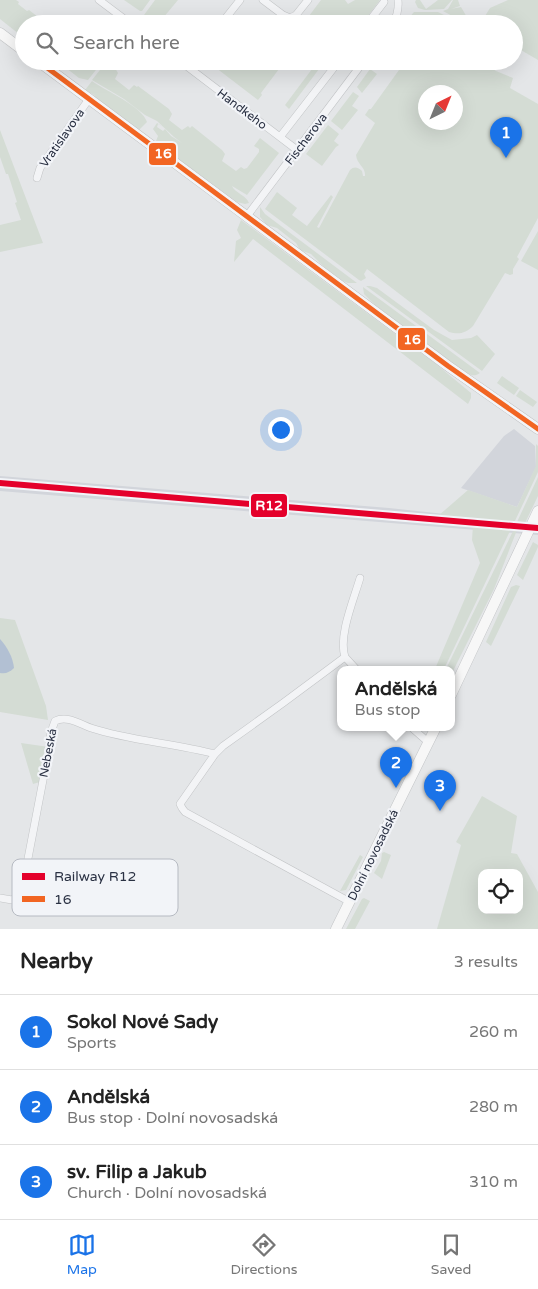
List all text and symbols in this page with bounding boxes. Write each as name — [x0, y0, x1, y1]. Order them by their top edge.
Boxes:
search box — [15, 15, 523, 70]
icon: search — [33, 29, 61, 57]
text: Search here — [73, 32, 180, 54]
north arrow — [418, 85, 463, 130]
street label: Handkeho — [214, 86, 270, 132]
street label: Vratislavova — [37, 106, 87, 170]
street label: Fischerova — [282, 110, 330, 168]
pin: 1 — [490, 117, 522, 158]
line badge: 16 — [148, 142, 177, 166]
text: 16 — [154, 145, 172, 162]
line badge: 16 — [397, 327, 426, 351]
text: 16 — [403, 331, 421, 348]
your location — [268, 417, 294, 443]
line badge: R12 — [250, 493, 288, 518]
text: R12 — [255, 497, 283, 514]
popup — [337, 666, 455, 731]
text: Andělská — [354, 678, 438, 700]
text: Bus stop — [354, 700, 420, 720]
street label: Nebeská — [36, 727, 60, 779]
pin: 2 — [380, 747, 412, 788]
pin: 3 — [424, 770, 456, 811]
street label: Dolní novosadská — [345, 807, 401, 903]
legend — [12, 859, 178, 916]
text: Railway R12 — [54, 868, 136, 885]
map controls — [478, 869, 523, 914]
button: locate — [478, 869, 523, 914]
text: 16 — [54, 891, 72, 908]
text: Nearby — [20, 949, 93, 974]
text: 3 results — [454, 952, 518, 972]
text: Sokol Nové Sady — [67, 1011, 218, 1033]
text: 1 — [31, 1022, 41, 1042]
text: 260 m — [469, 1022, 518, 1042]
text: Sports — [67, 1033, 116, 1053]
text: Andělská — [67, 1086, 150, 1108]
text: 2 — [31, 1097, 41, 1117]
text: 280 m — [469, 1097, 518, 1117]
text: Bus stop · Dolní novosadská — [67, 1108, 278, 1128]
text: sv. Filip a Jakub — [67, 1161, 207, 1183]
text: 3 — [31, 1172, 41, 1192]
text: 310 m — [469, 1172, 518, 1192]
text: Church · Dolní novosadská — [67, 1183, 267, 1203]
tab: Map — [67, 1231, 97, 1278]
tab: Directions — [230, 1231, 297, 1278]
tab: Saved — [431, 1231, 471, 1278]

